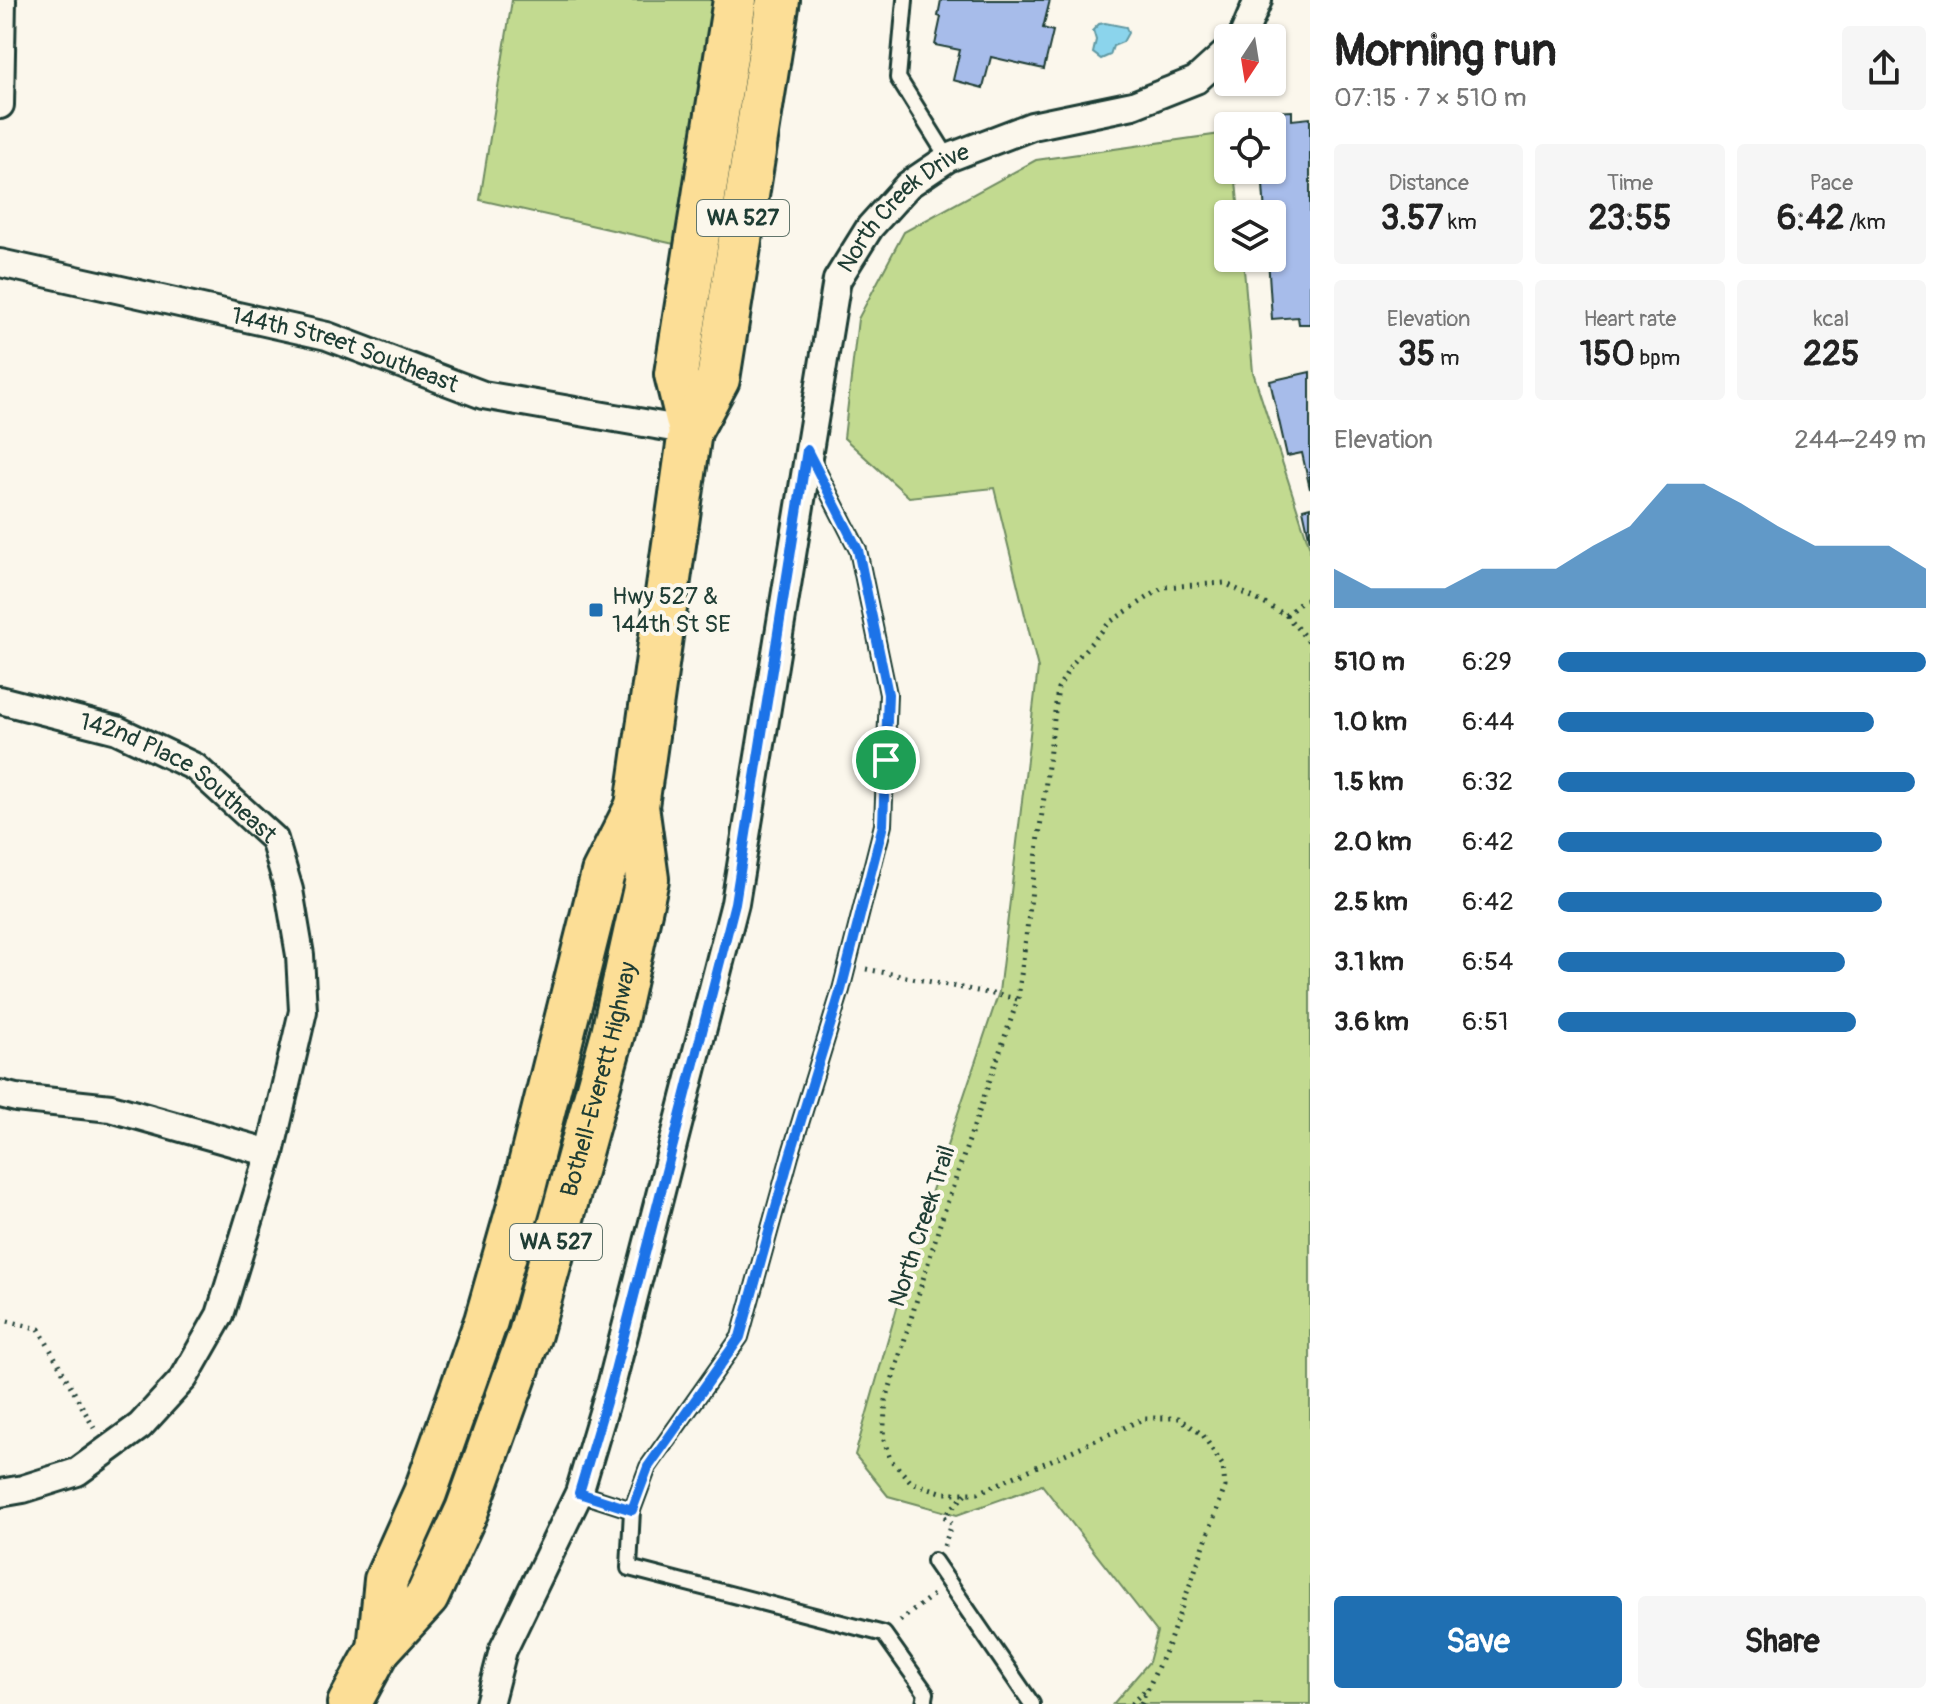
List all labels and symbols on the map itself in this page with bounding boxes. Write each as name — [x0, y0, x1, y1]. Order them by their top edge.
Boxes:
north arrow — [1214, 24, 1286, 96]
street label: North Creek Drive — [831, 137, 973, 278]
road number: WA 527 — [697, 200, 789, 236]
street label: 144th Street Southeast — [229, 301, 463, 399]
place label: Hwy 527 & 144th St SE — [612, 582, 731, 639]
marker: Hwy 527 & 144th St SE — [587, 601, 605, 619]
street label: 142nd Place Southeast — [77, 707, 283, 849]
pin — [852, 726, 920, 794]
street label: Bothell-Everett Highway — [554, 959, 643, 1200]
street label: North Creek Trail — [882, 1142, 962, 1310]
road number: WA 527 — [510, 1224, 602, 1260]

